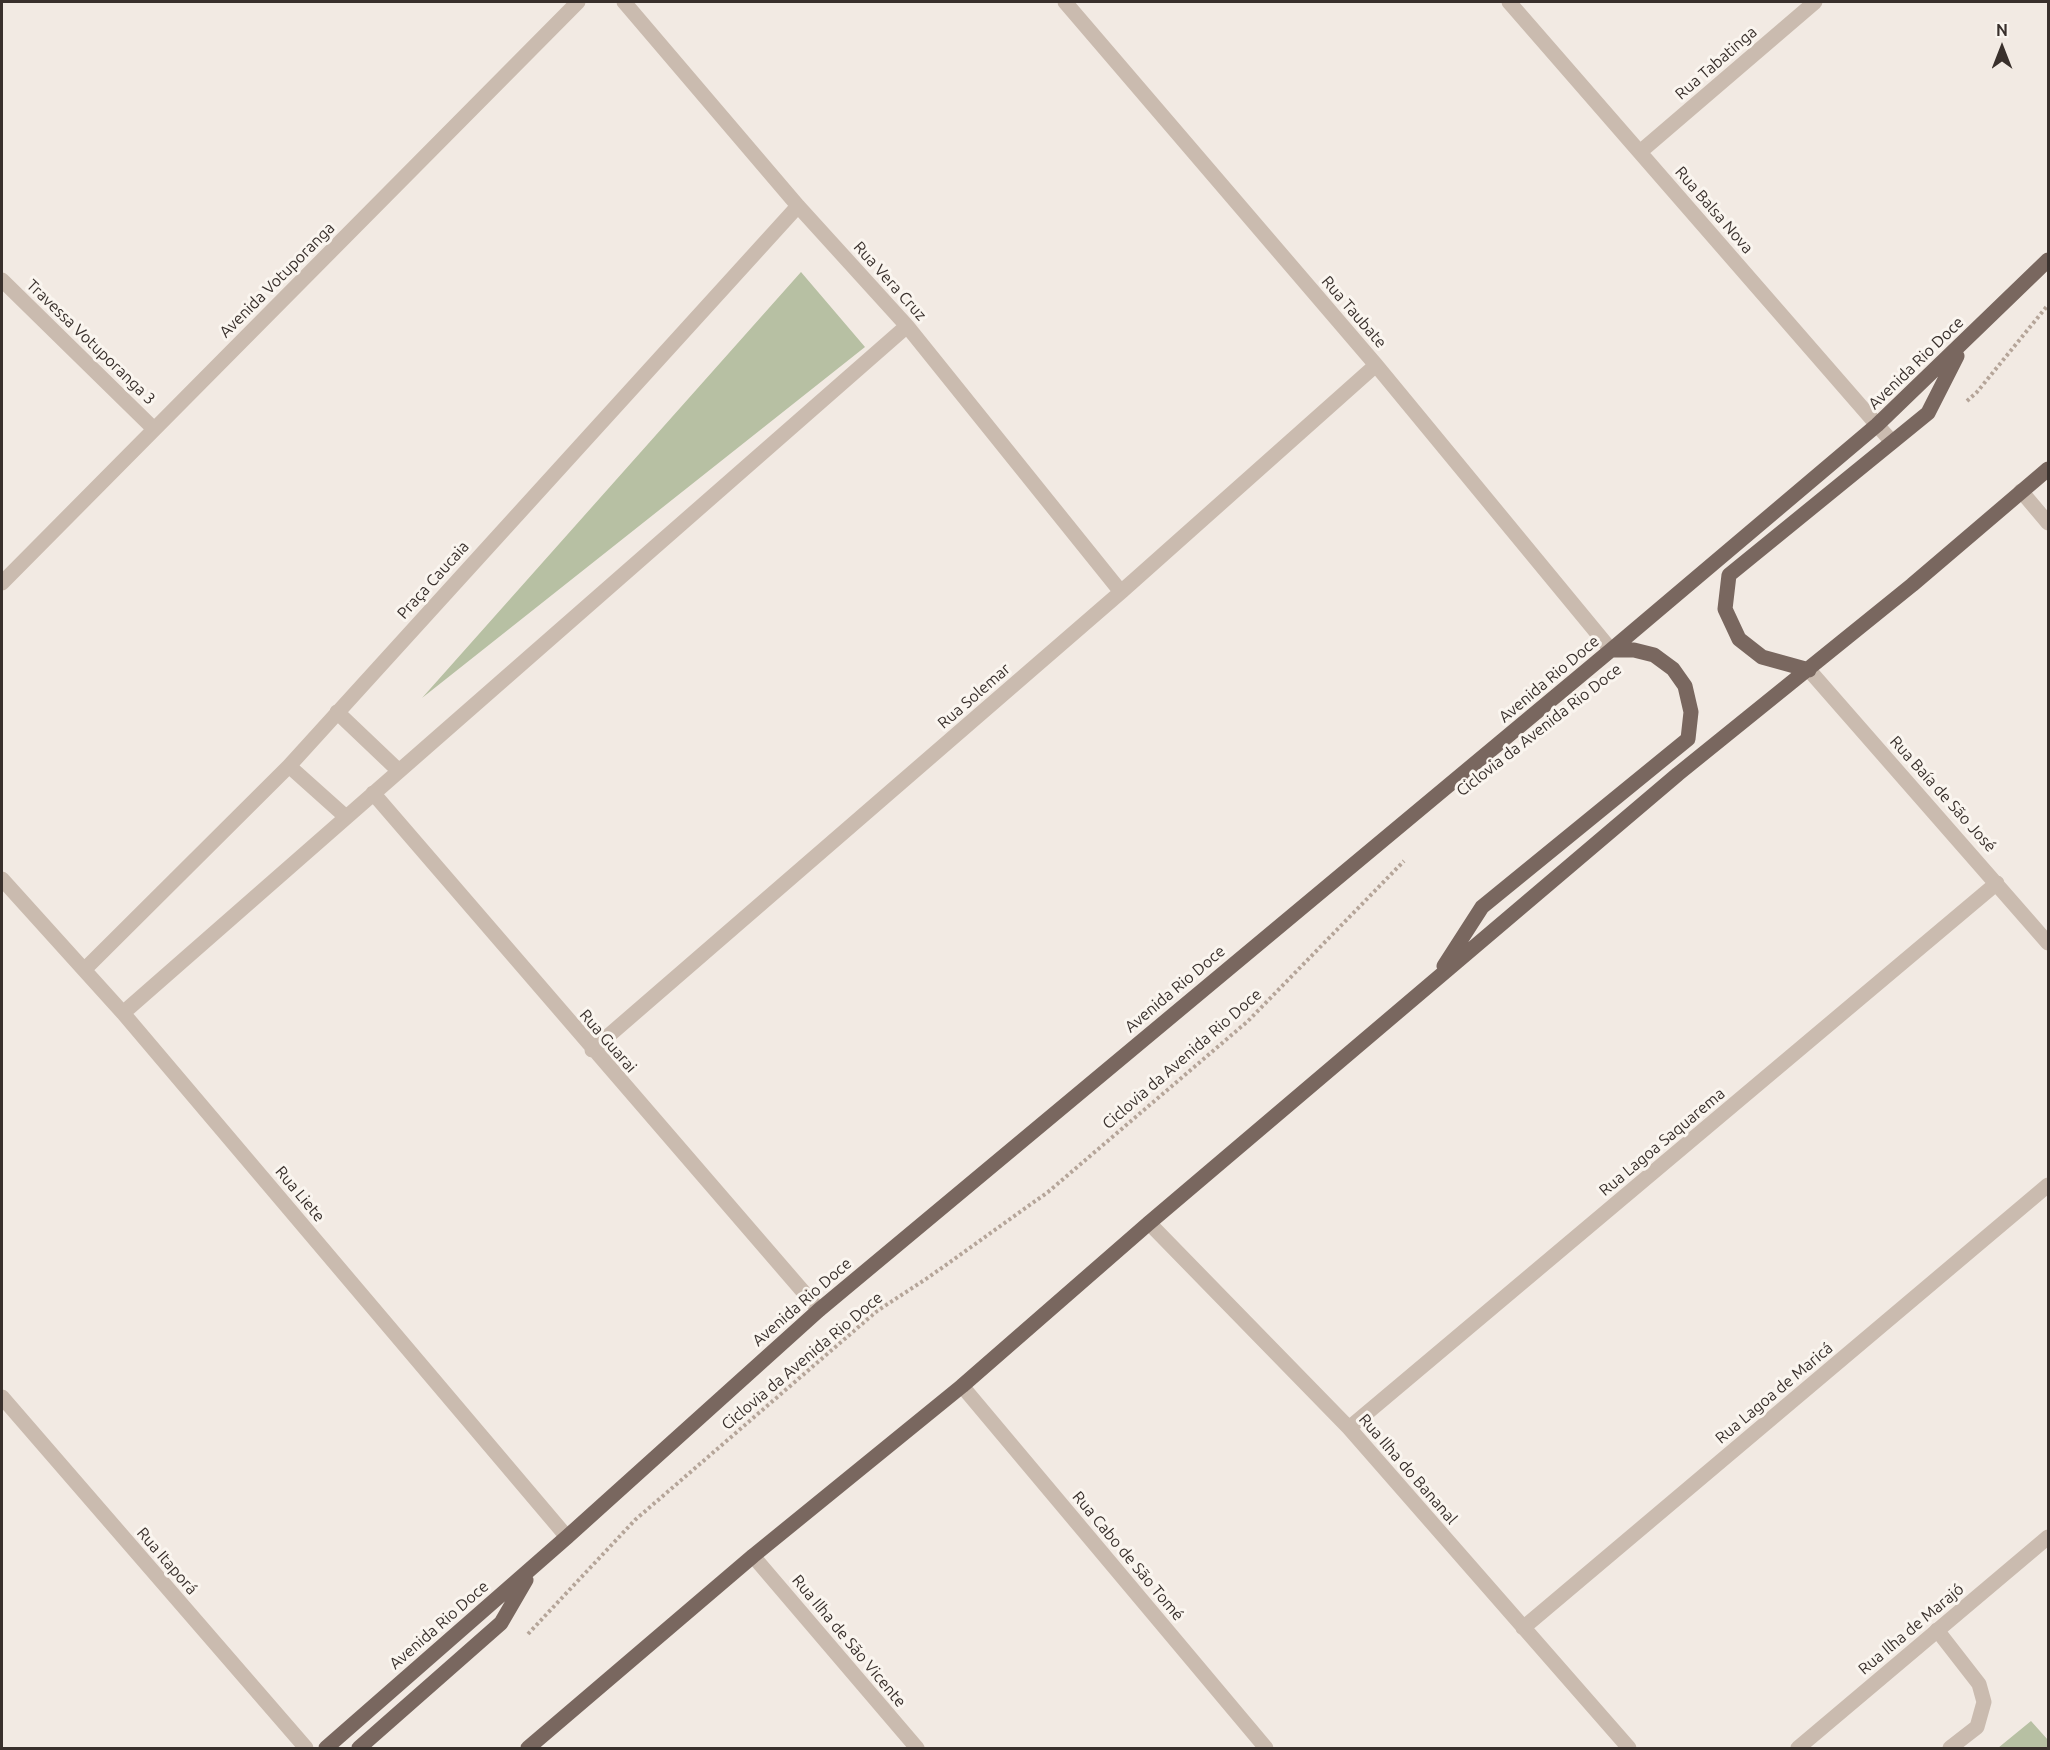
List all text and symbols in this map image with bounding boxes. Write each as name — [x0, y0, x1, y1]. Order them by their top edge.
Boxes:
north arrow — [1972, 18, 2032, 78]
text: N — [1996, 21, 2008, 39]
street label: Rua Tabatinga — [1671, 22, 1761, 104]
street label: Rua Balsa Nova — [1671, 163, 1757, 257]
street label: Avenida Votuporanga — [215, 218, 339, 342]
street label: Rua Vera Cruz — [850, 238, 930, 324]
street label: Rua Taubate — [1317, 272, 1391, 352]
street label: Travessa Votuporanga 3 — [23, 275, 159, 409]
street label: Avenida Rio Doce — [1864, 313, 1968, 413]
street label: Praça Caucaia — [393, 537, 473, 623]
street label: Avenida Rio Doce — [1495, 632, 1603, 726]
street label: Rua Solemar — [934, 659, 1014, 733]
street label: Ciclovia da Avenida Rio Doce — [1453, 660, 1625, 800]
street label: Rua Baía de São José — [1886, 732, 2000, 856]
street label: Avenida Rio Doce — [1121, 942, 1229, 1036]
street label: Ciclovia da Avenida Rio Doce — [1099, 985, 1265, 1133]
street label: Rua Guarai — [575, 1006, 641, 1076]
street label: Rua Lagoa Saquarema — [1595, 1084, 1729, 1200]
street label: Rua Liete — [271, 1162, 329, 1226]
street label: Avenida Rio Doce — [749, 1254, 855, 1350]
street label: Ciclovia da Avenida Rio Doce — [718, 1288, 886, 1434]
street label: Rua Lagoa de Maricá — [1711, 1338, 1837, 1448]
street label: Rua Ilha do Bananal — [1355, 1410, 1461, 1528]
street label: Rua Cabo de São Tomé — [1068, 1487, 1188, 1625]
street label: Rua Itaporá — [133, 1524, 201, 1598]
street label: Rua Ilha de São Vicente — [788, 1571, 910, 1711]
street label: Avenida Rio Doce — [386, 1577, 492, 1673]
street label: Rua Ilha de Marajó — [1854, 1579, 1968, 1679]

